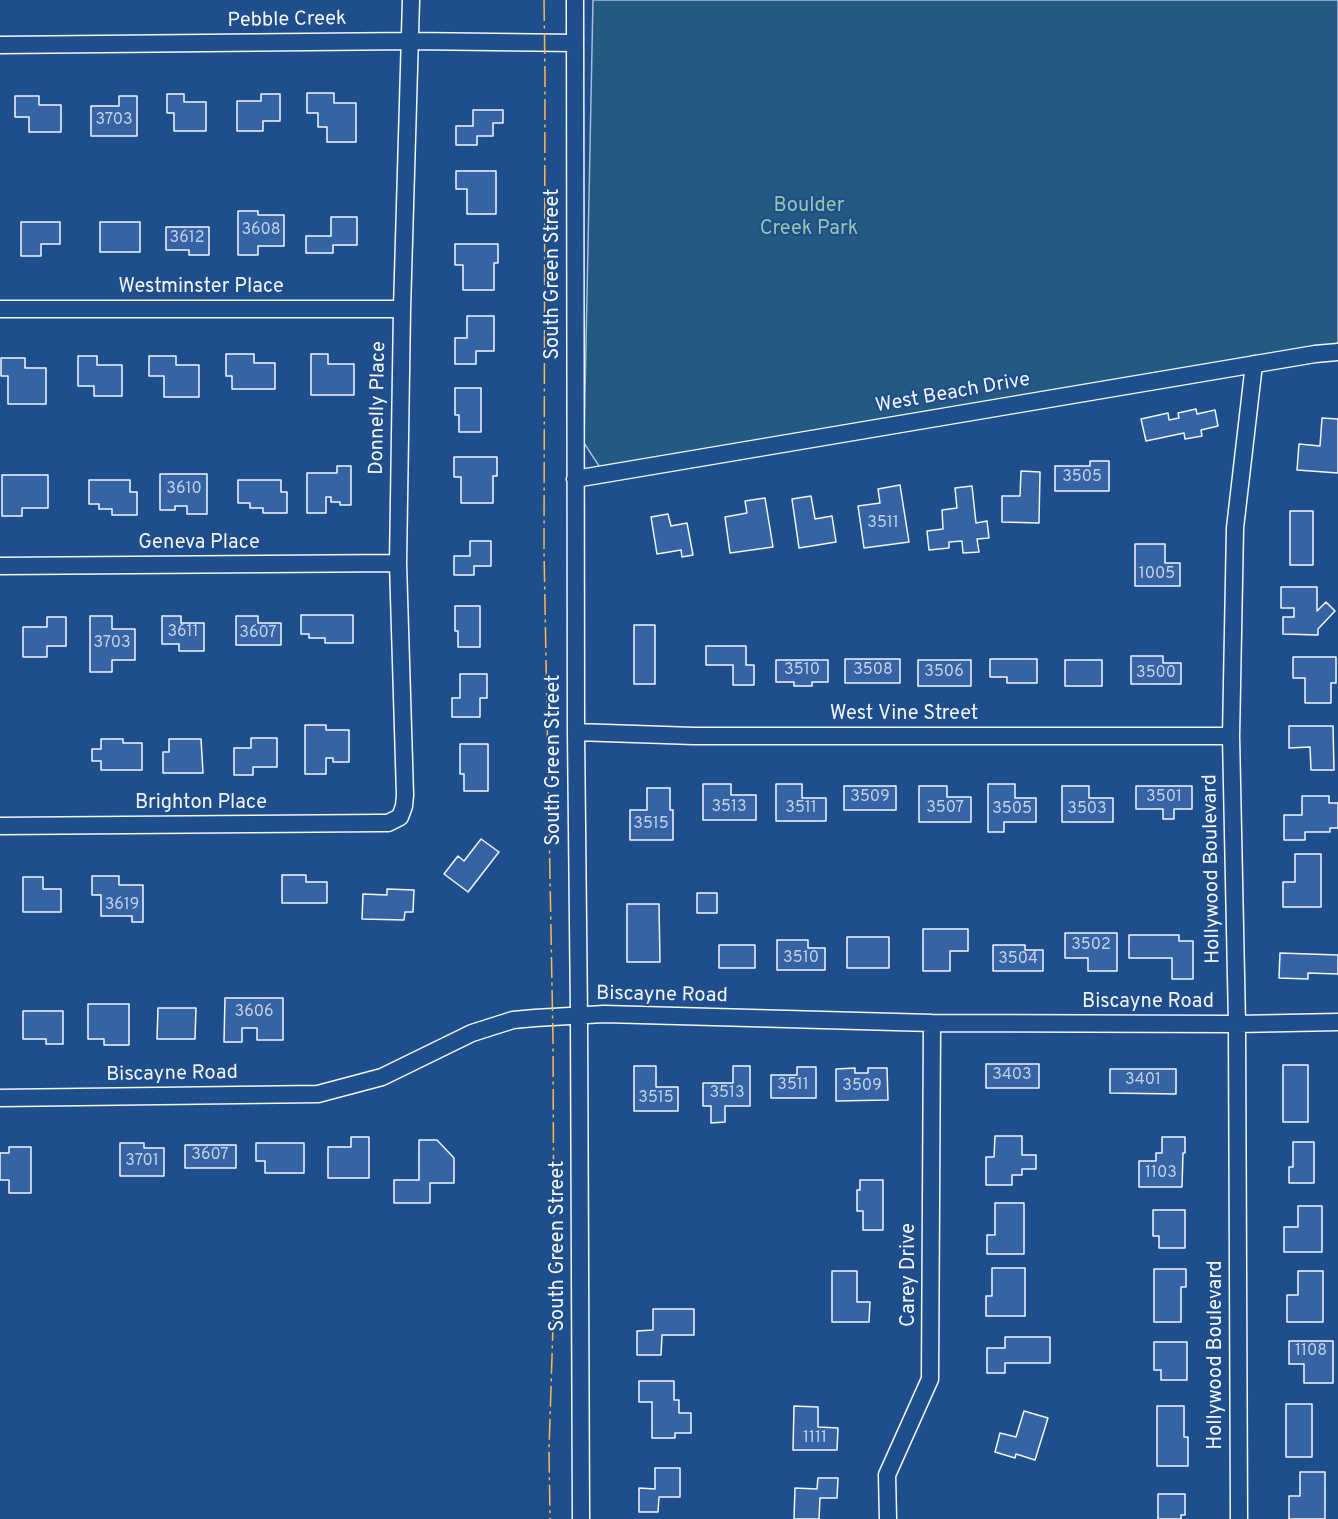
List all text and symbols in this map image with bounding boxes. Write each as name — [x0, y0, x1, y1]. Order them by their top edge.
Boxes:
street label: Pebble Creek — [227, 8, 347, 34]
house number: 3703 — [95, 111, 133, 131]
street label: South Green Street — [542, 188, 566, 360]
park label: Boulder Creek Park — [760, 195, 858, 242]
house number: 3608 — [241, 221, 281, 241]
house number: 3612 — [170, 229, 204, 249]
street label: Westminster Place — [118, 276, 284, 300]
street label: Donnelly Place — [366, 341, 392, 475]
street label: West Beach Drive — [874, 369, 1032, 419]
house number: 3505 — [1062, 468, 1102, 488]
house number: 3610 — [166, 480, 202, 500]
house number: 3511 — [867, 514, 899, 534]
street label: Geneva Place — [138, 532, 260, 556]
house number: 1005 — [1139, 565, 1175, 585]
house number: 3611 — [167, 623, 199, 643]
house number: 3607 — [239, 624, 277, 644]
house number: 3703 — [93, 634, 131, 654]
house number: 3510 — [784, 661, 820, 681]
house number: 3508 — [853, 661, 893, 681]
house number: 3506 — [924, 663, 964, 683]
house number: 3500 — [1136, 664, 1176, 684]
street label: South Green Street — [543, 674, 567, 846]
street label: West Vine Street — [830, 703, 978, 727]
street label: Hollywood Boulevard — [1199, 774, 1227, 964]
house number: 3509 — [850, 788, 890, 808]
house number: 3501 — [1146, 788, 1182, 808]
street label: Brighton Place — [135, 792, 267, 816]
house number: 3513 — [711, 798, 747, 818]
house number: 3511 — [785, 799, 817, 819]
house number: 3507 — [926, 799, 964, 819]
house number: 3505 — [992, 800, 1032, 820]
house number: 3503 — [1067, 800, 1107, 820]
house number: 3515 — [633, 815, 669, 835]
house number: 3619 — [105, 896, 139, 916]
house number: 3502 — [1071, 936, 1111, 956]
house number: 3510 — [783, 949, 819, 969]
house number: 3504 — [998, 950, 1038, 970]
street label: Biscayne Road — [596, 983, 728, 1009]
street label: Biscayne Road — [1082, 991, 1214, 1015]
house number: 3606 — [234, 1003, 274, 1023]
street label: Biscayne Road — [106, 1062, 238, 1088]
house number: 3403 — [992, 1066, 1032, 1086]
house number: 3401 — [1125, 1071, 1161, 1091]
house number: 3511 — [777, 1076, 809, 1096]
house number: 3509 — [842, 1077, 882, 1097]
house number: 3513 — [709, 1084, 745, 1104]
house number: 3515 — [638, 1089, 674, 1109]
house number: 3607 — [191, 1146, 229, 1166]
house number: 3701 — [125, 1152, 159, 1172]
street label: South Green Street — [547, 1160, 571, 1332]
house number: 1103 — [1145, 1164, 1177, 1184]
street label: Carey Drive — [898, 1223, 922, 1327]
street label: Hollywood Boulevard — [1205, 1260, 1229, 1450]
house number: 1108 — [1295, 1342, 1327, 1362]
house number: 1111 — [803, 1429, 827, 1449]

